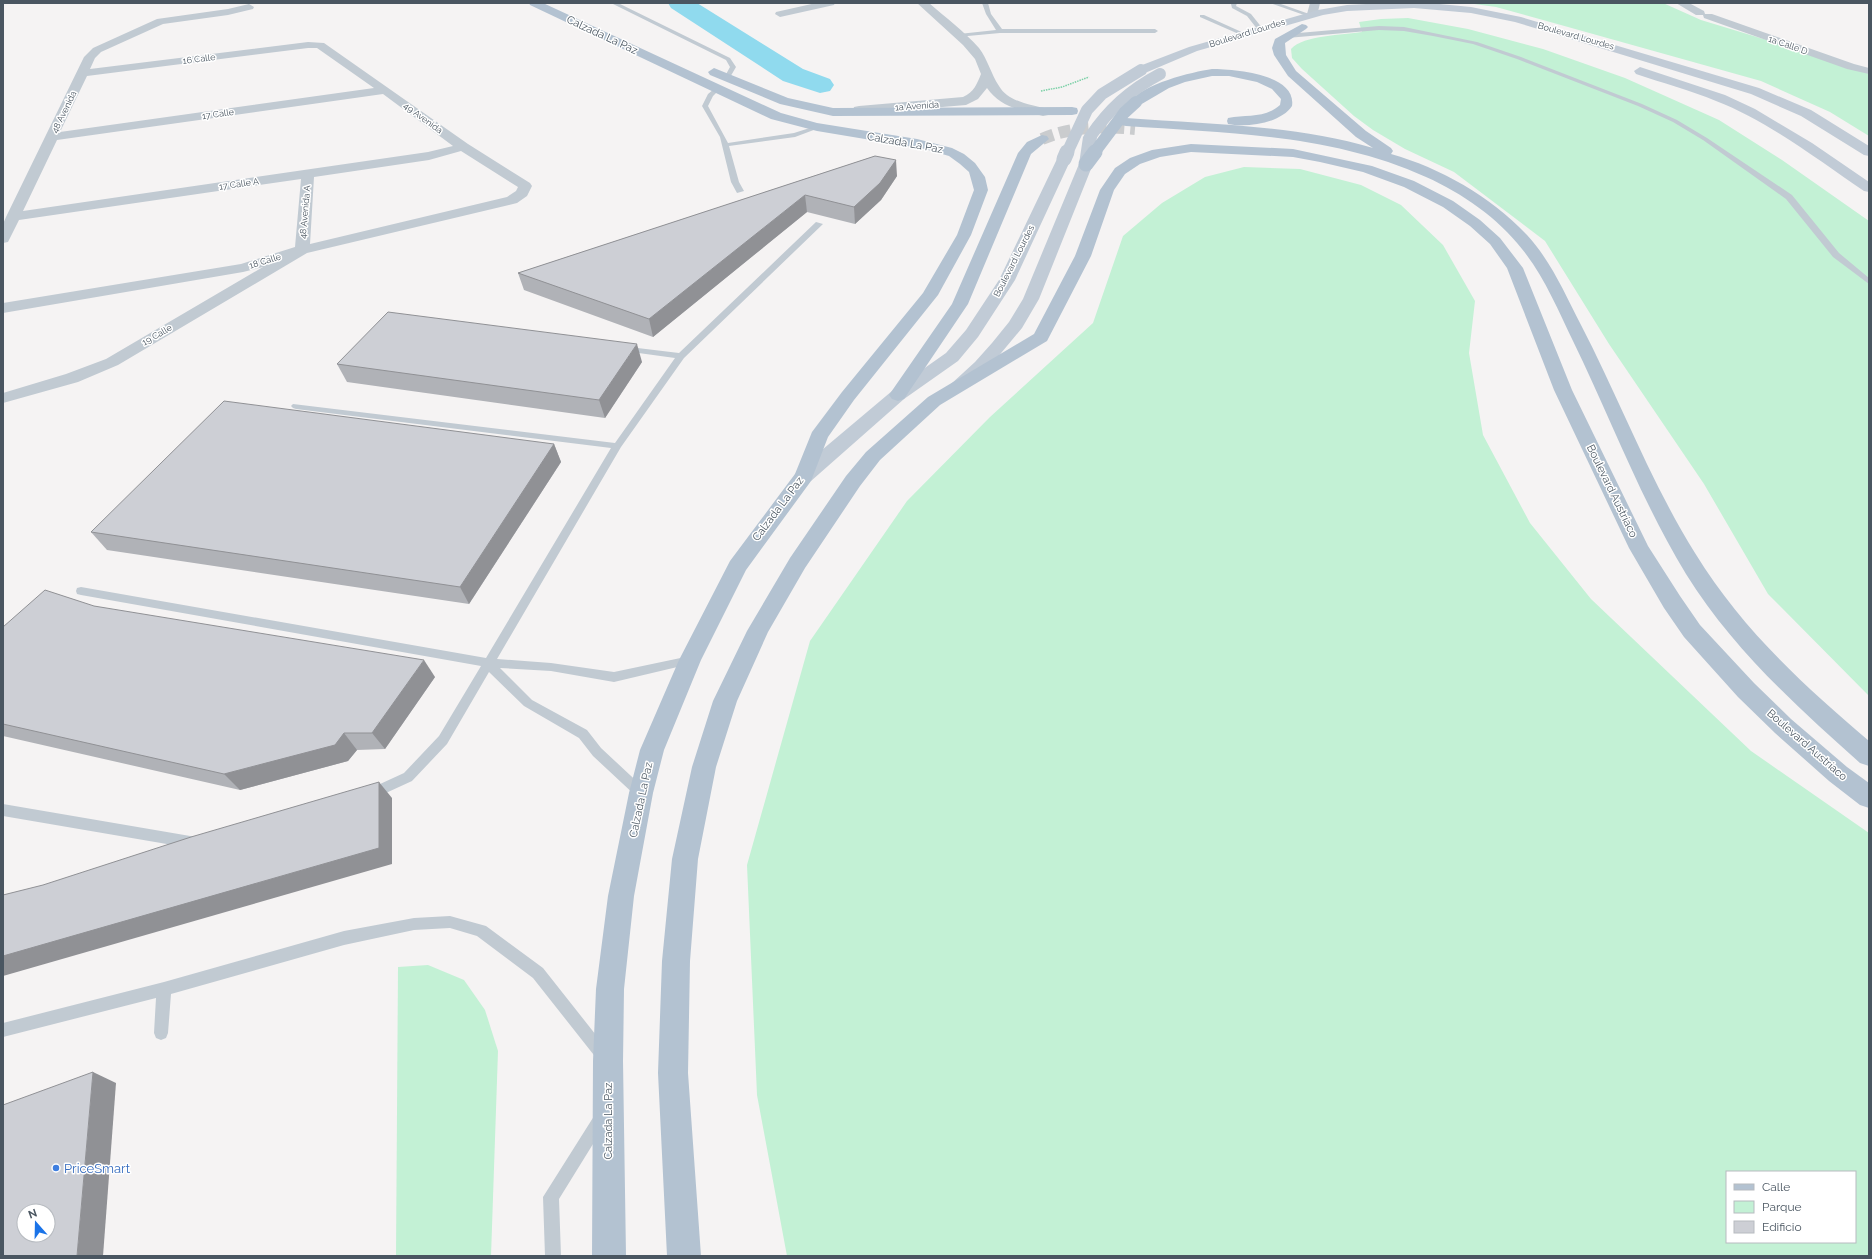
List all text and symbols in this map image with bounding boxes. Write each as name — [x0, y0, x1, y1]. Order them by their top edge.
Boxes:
street label: Calzada La Paz — [564, 13, 640, 57]
street label: Boulevard Lourdes — [1208, 16, 1287, 49]
street label: Boulevard Lourdes — [1537, 20, 1616, 52]
street label: 1a Calle D — [1767, 34, 1810, 57]
street label: 16 Calle — [182, 52, 217, 66]
street label: 48 Avenida — [49, 89, 79, 135]
street label: 1a Avenida — [895, 99, 939, 113]
street label: 49 Avenida — [402, 101, 444, 136]
street label: 17 Calle — [201, 107, 235, 121]
street label: Calzada La Paz — [866, 130, 945, 156]
street label: 17 Calle A — [218, 176, 260, 192]
street label: 48 Avenida A — [298, 185, 312, 239]
street label: Boulevard Lourdes — [992, 223, 1037, 298]
street label: 18 Calle — [248, 251, 283, 271]
street label: 19 Calle — [140, 322, 174, 348]
street label: Boulevard Austríaco — [1584, 442, 1640, 540]
street label: Calzada La Paz — [750, 474, 807, 544]
street label: Boulevard Austríaco — [1764, 707, 1850, 784]
street label: Calzada La Paz — [627, 760, 655, 839]
street label: Calzada La Paz — [602, 1082, 615, 1159]
place label: PriceSmart — [64, 1161, 131, 1176]
marker: PriceSmart — [51, 1163, 61, 1173]
legend — [1726, 1171, 1856, 1243]
text: Calle — [1762, 1180, 1790, 1194]
text: Parque — [1762, 1200, 1802, 1214]
north arrow — [16, 1203, 56, 1243]
text: N — [27, 1207, 39, 1222]
text: Edificio — [1762, 1220, 1802, 1234]

